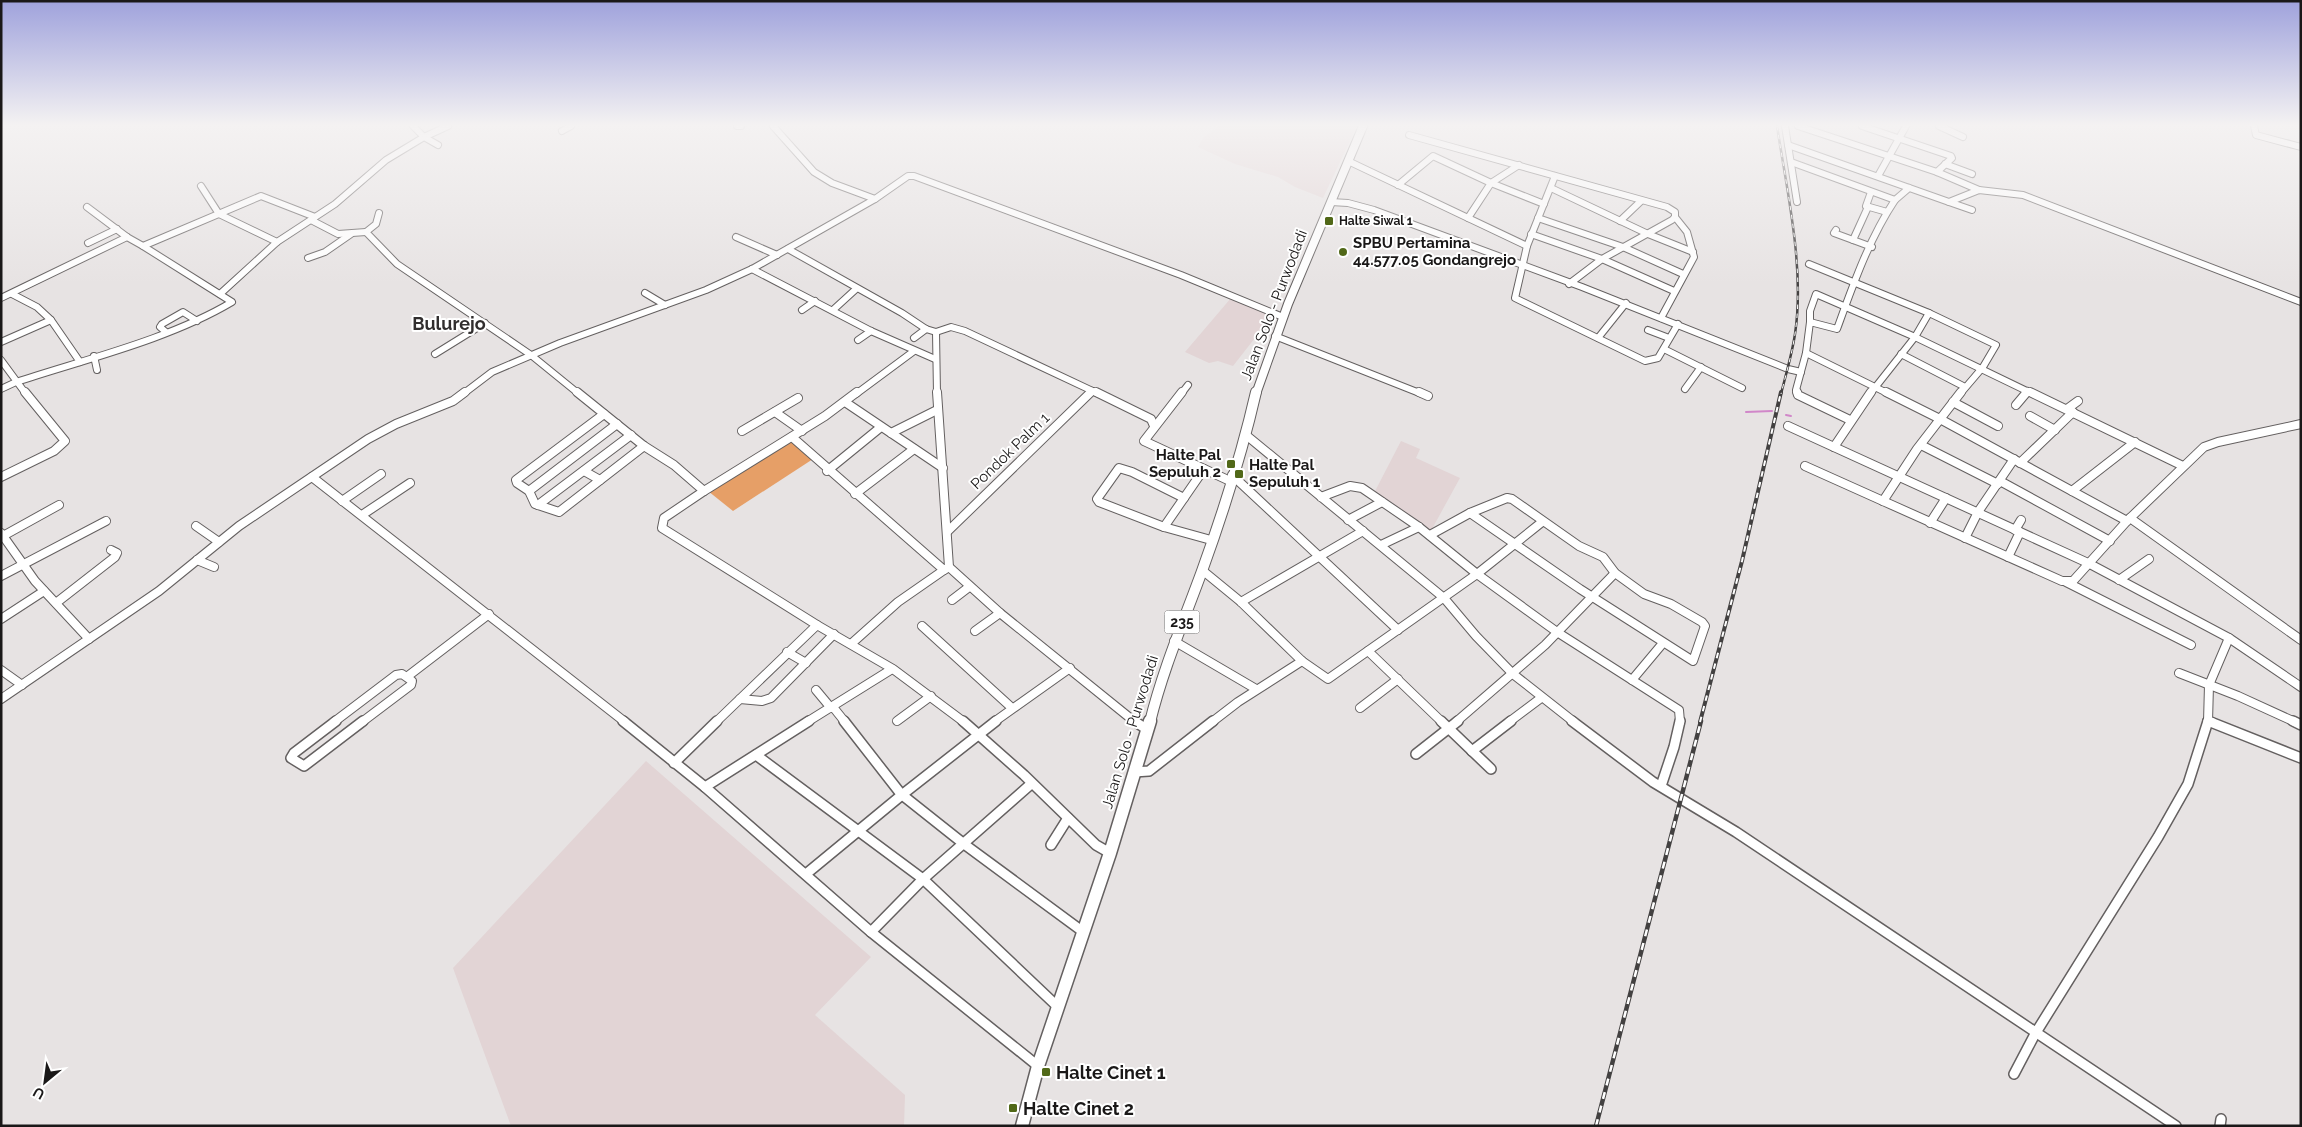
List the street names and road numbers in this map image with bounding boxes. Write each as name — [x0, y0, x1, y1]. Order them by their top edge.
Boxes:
street label: Jalan Solo - Purwodadi — [1237, 227, 1311, 383]
street label: Pondok Palm 1 — [967, 409, 1054, 493]
road number: 235 — [1164, 610, 1200, 634]
street label: Jalan Solo - Purwodadi — [1098, 653, 1162, 811]

